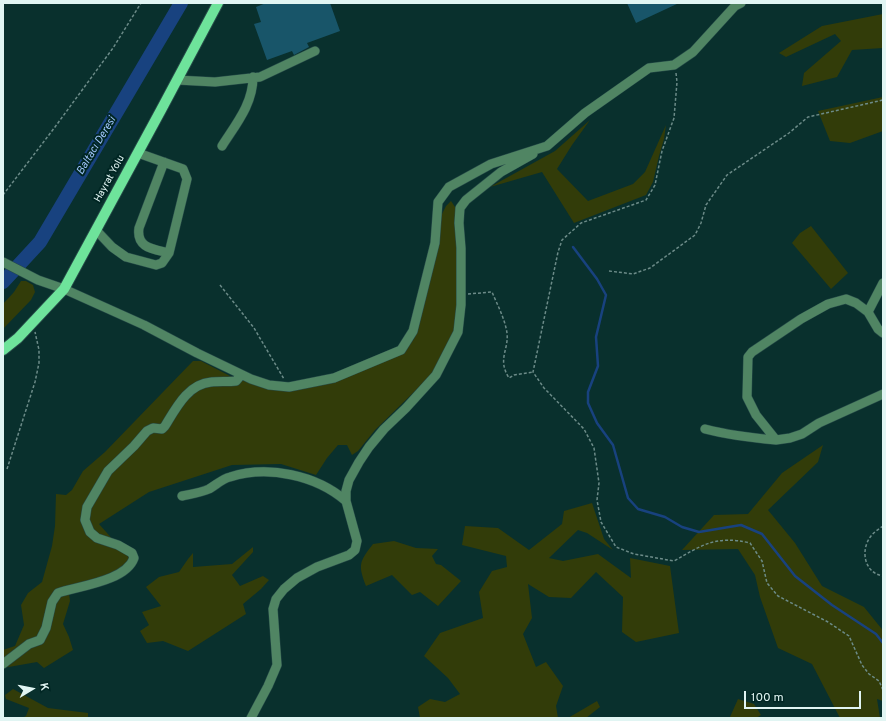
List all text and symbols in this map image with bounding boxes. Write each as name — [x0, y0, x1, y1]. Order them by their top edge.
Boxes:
water label: Baltacı Deresi — [74, 115, 120, 177]
street label: Hayrat Yolu — [92, 154, 128, 204]
north arrow — [12, 669, 52, 709]
text: K — [36, 682, 51, 692]
scale bar — [746, 683, 863, 709]
text: 100 m — [751, 690, 784, 706]

